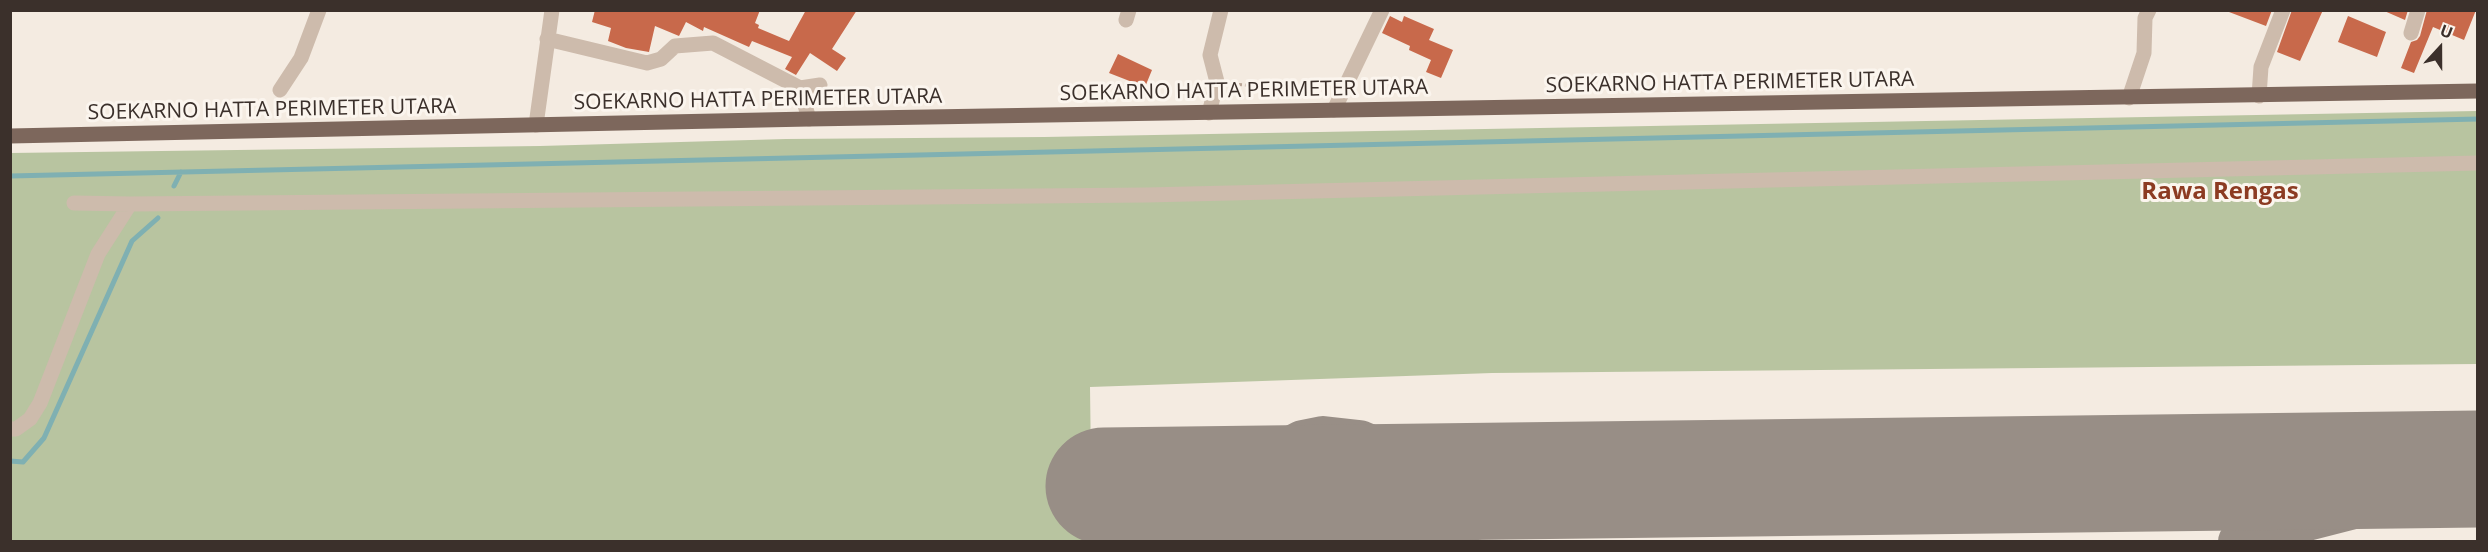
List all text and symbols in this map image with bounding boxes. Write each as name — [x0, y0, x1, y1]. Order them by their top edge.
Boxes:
north arrow — [2410, 18, 2470, 78]
text: U — [2437, 19, 2456, 44]
street label: SOEKARNO HATTA PERIMETER UTARA — [1546, 67, 1914, 99]
street label: SOEKARNO HATTA PERIMETER UTARA — [1060, 75, 1428, 107]
street label: SOEKARNO HATTA PERIMETER UTARA — [574, 84, 942, 116]
street label: SOEKARNO HATTA PERIMETER UTARA — [88, 94, 456, 126]
district label: Rawa Rengas — [2141, 178, 2299, 206]

